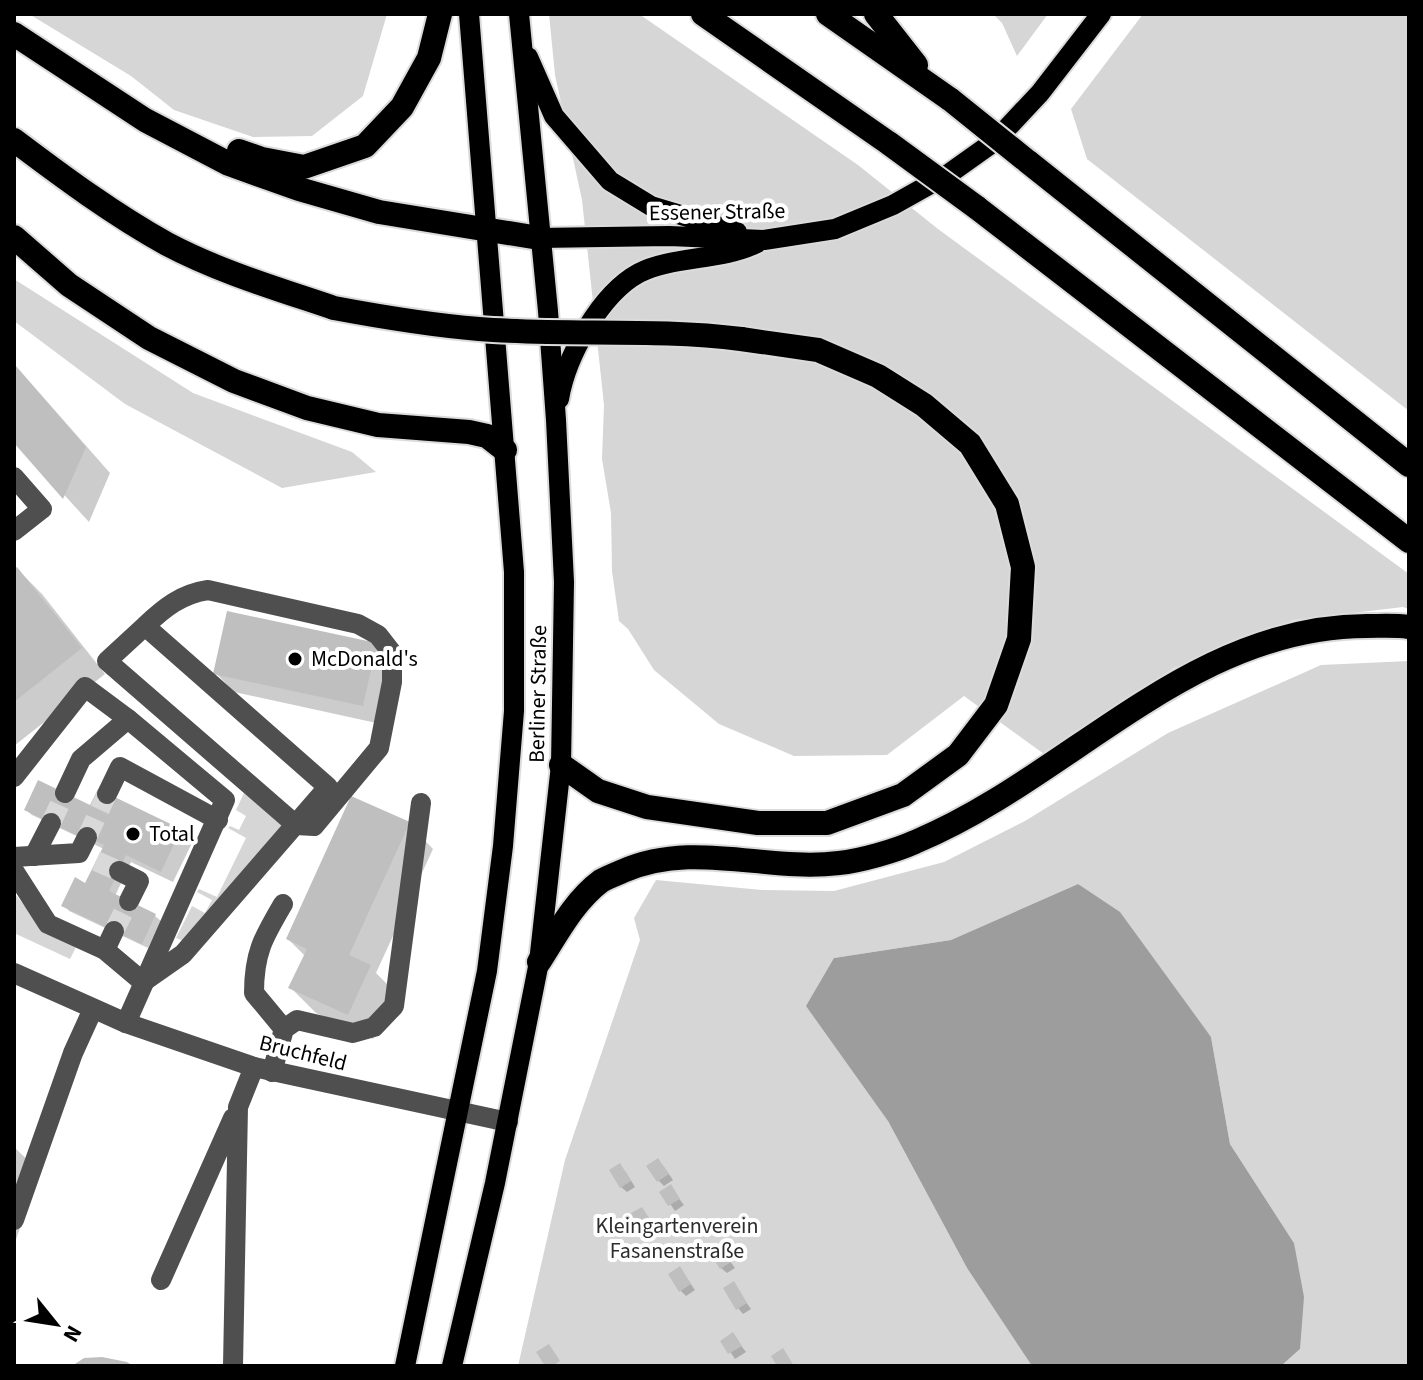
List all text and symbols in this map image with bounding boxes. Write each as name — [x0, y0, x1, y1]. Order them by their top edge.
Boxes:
street label: Essener Straße — [649, 195, 786, 229]
street label: Berliner Straße — [521, 625, 555, 763]
place label: McDonald's — [311, 643, 418, 675]
marker: McDonald's — [286, 650, 304, 668]
place label: Total — [149, 818, 195, 850]
marker: Total — [124, 825, 142, 843]
street label: Bruchfeld — [256, 1027, 350, 1079]
park label: Kleingartenverein Fasanenstraße — [595, 1210, 759, 1267]
north arrow — [16, 1284, 96, 1364]
text: N — [55, 1319, 90, 1348]

